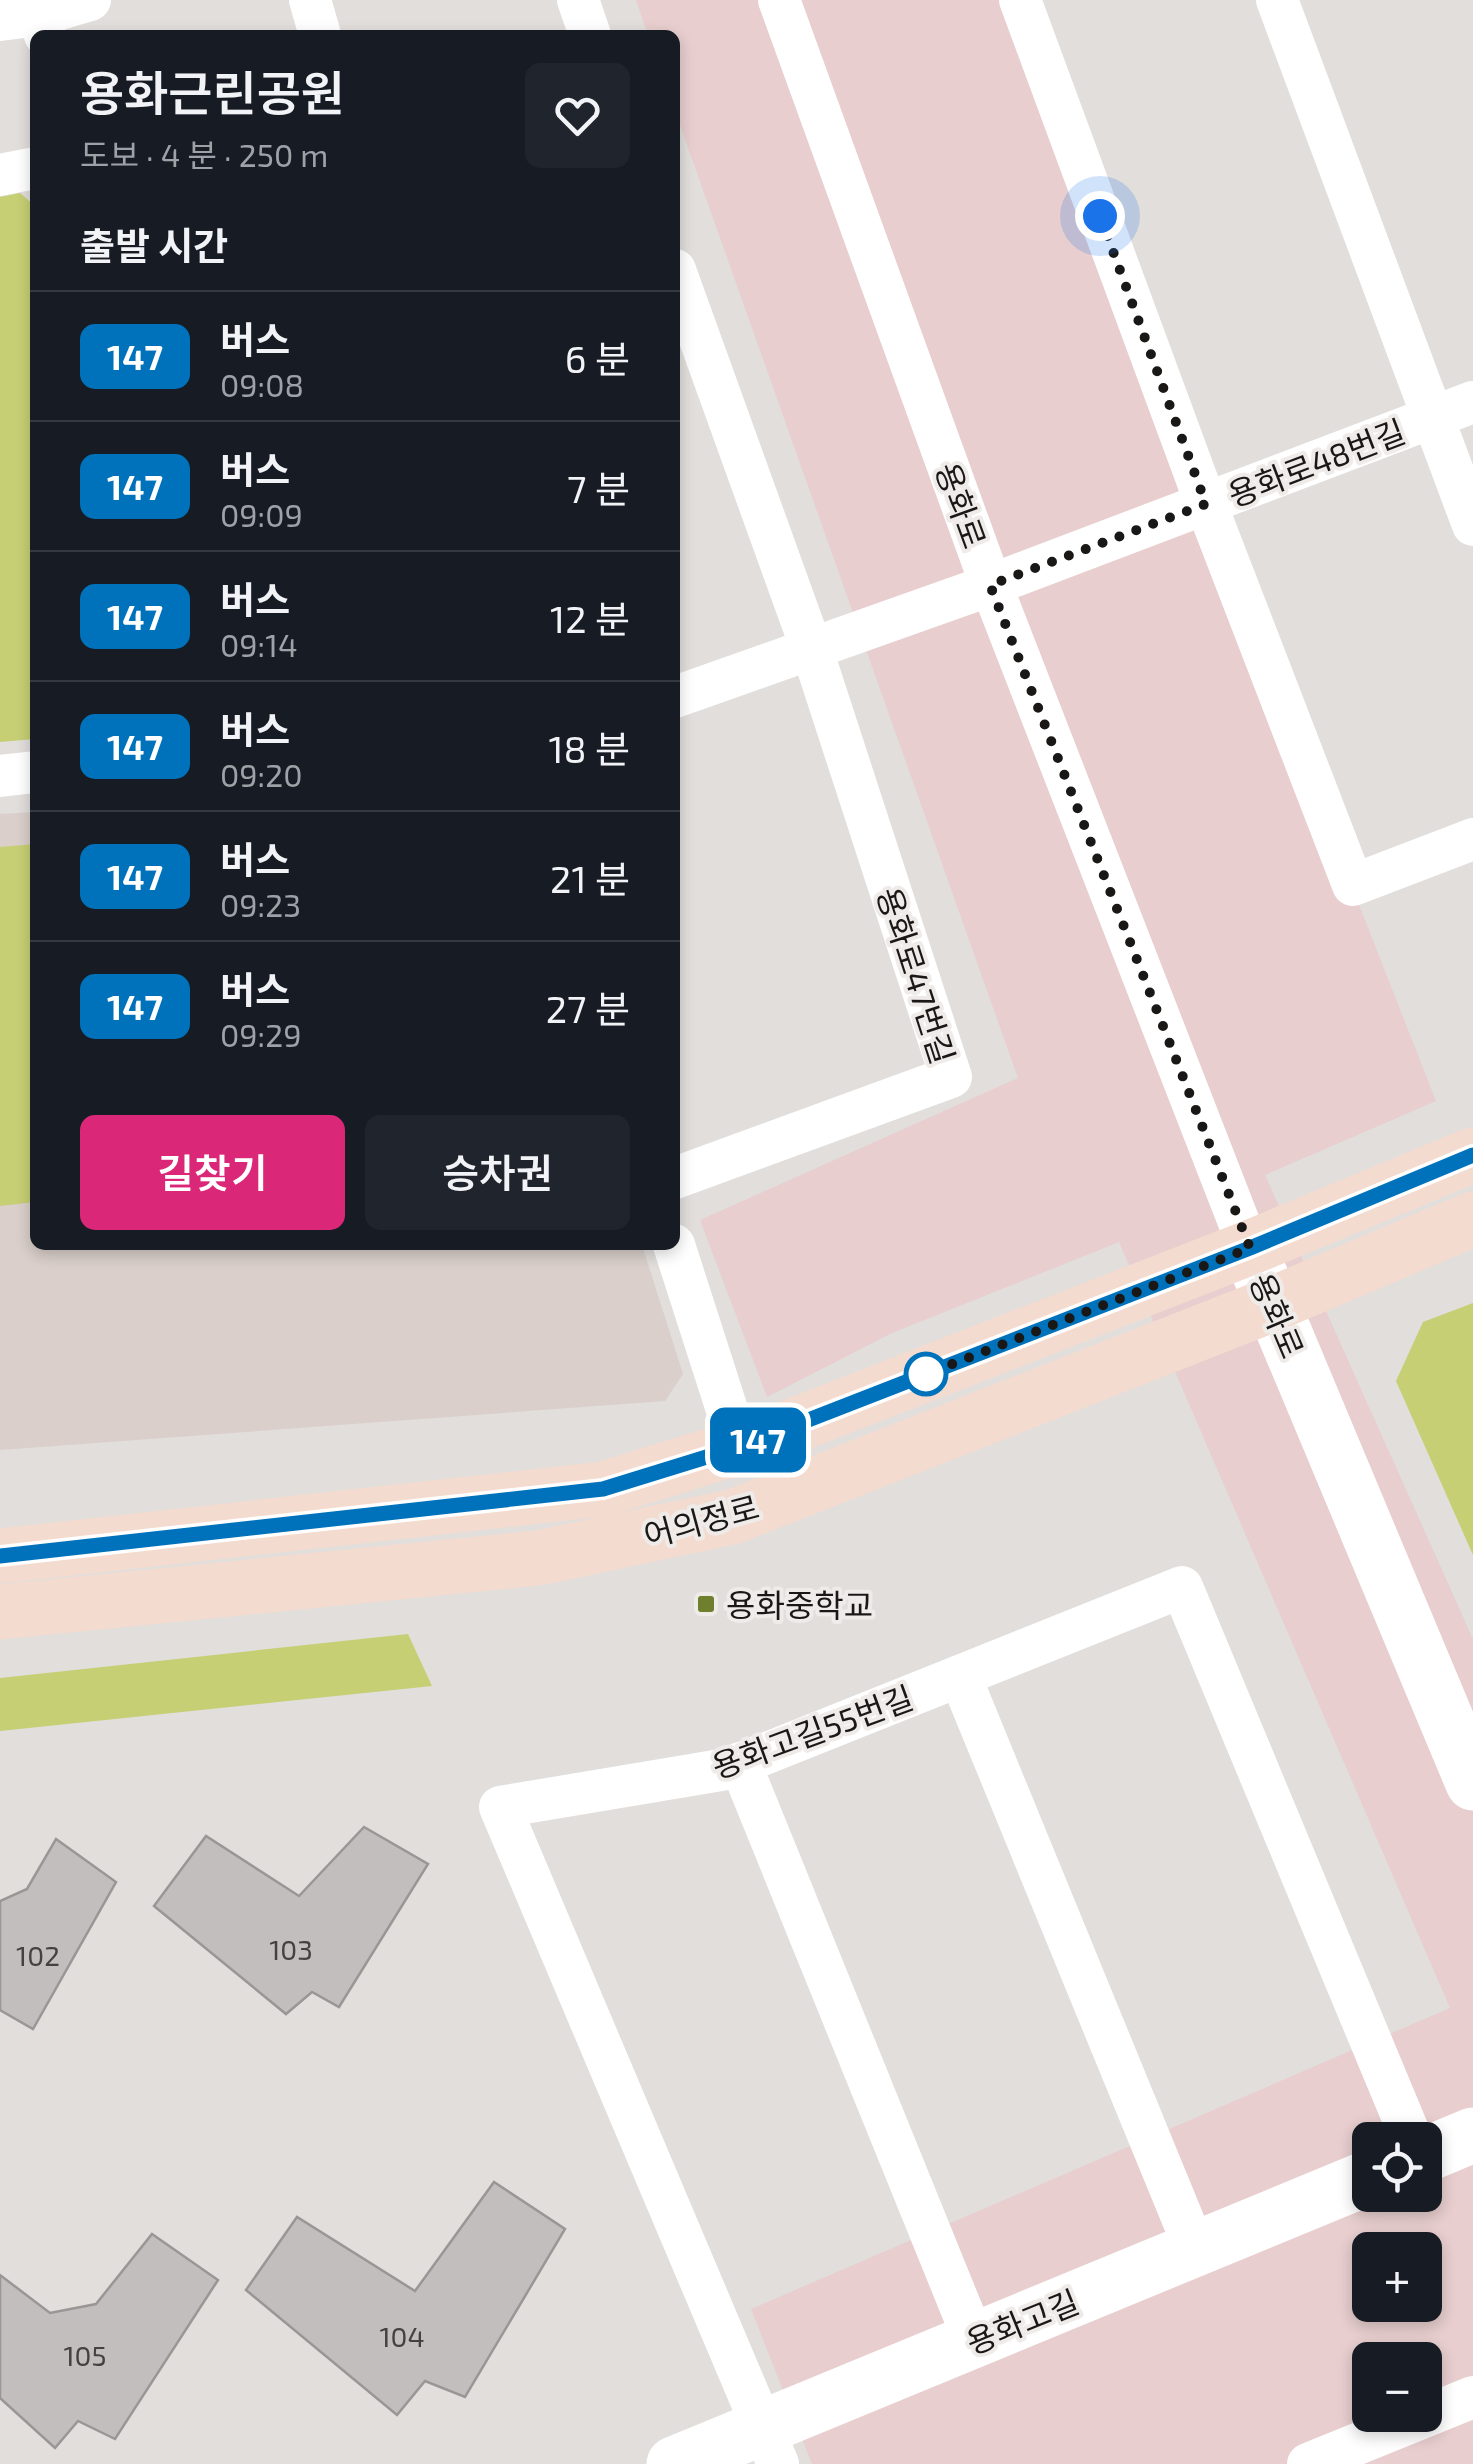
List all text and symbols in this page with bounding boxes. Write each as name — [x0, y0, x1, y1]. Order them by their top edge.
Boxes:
text: 용화근린공원 — [80, 63, 345, 121]
button: heart — [525, 63, 630, 168]
text: 도보 · 4 분 · 250 m — [80, 135, 328, 173]
your location — [1075, 191, 1125, 241]
text: 출발 시간 — [80, 222, 228, 268]
text: 버스 — [220, 316, 290, 362]
text: 147 — [107, 335, 163, 377]
text: 6 분 — [565, 335, 630, 381]
text: 09:08 — [220, 365, 304, 403]
street label: 용화로48번길 — [1222, 411, 1410, 513]
text: 버스 — [220, 446, 290, 492]
street label: 용화로 — [929, 457, 995, 553]
text: 147 — [107, 465, 163, 507]
text: 7 분 — [567, 465, 630, 511]
text: 09:09 — [220, 495, 303, 533]
text: 버스 — [220, 576, 290, 622]
text: 147 — [107, 595, 163, 637]
text: 12 분 — [550, 595, 630, 641]
text: 09:14 — [220, 625, 298, 663]
text: 버스 — [220, 706, 290, 752]
text: 147 — [107, 725, 163, 767]
text: 18 분 — [548, 725, 630, 771]
text: 09:20 — [220, 755, 302, 793]
text: 버스 — [220, 836, 290, 882]
text: 147 — [107, 855, 163, 897]
text: 21 분 — [550, 855, 630, 901]
street label: 용화로47번길 — [871, 882, 963, 1068]
text: 09:23 — [220, 885, 301, 923]
text: 버스 — [220, 966, 290, 1012]
text: 147 — [107, 985, 163, 1027]
text: 27 분 — [546, 985, 630, 1031]
text: 09:29 — [220, 1015, 301, 1053]
button: 길찾기 — [80, 1115, 345, 1230]
button: 승차권 — [365, 1115, 630, 1230]
street label: 용화로 — [1243, 1267, 1313, 1363]
unlabelled marker — [905, 1353, 947, 1395]
line badge: 147 — [700, 1408, 816, 1472]
text: 147 — [730, 1419, 786, 1461]
street label: 어의정로 — [639, 1486, 763, 1554]
place label: 용화중학교 — [726, 1585, 873, 1623]
marker: 용화중학교 — [695, 1593, 717, 1615]
street label: 용화고길55번길 — [706, 1677, 918, 1785]
house number: 103 — [269, 1932, 313, 1966]
house number: 102 — [16, 1938, 60, 1972]
map controls — [1352, 2122, 1442, 2432]
button: locate — [1352, 2122, 1442, 2212]
button: + — [1352, 2232, 1442, 2322]
street label: 용화고길 — [960, 2281, 1084, 2361]
house number: 104 — [379, 2319, 425, 2353]
house number: 105 — [63, 2338, 107, 2372]
button: − — [1352, 2342, 1442, 2432]

